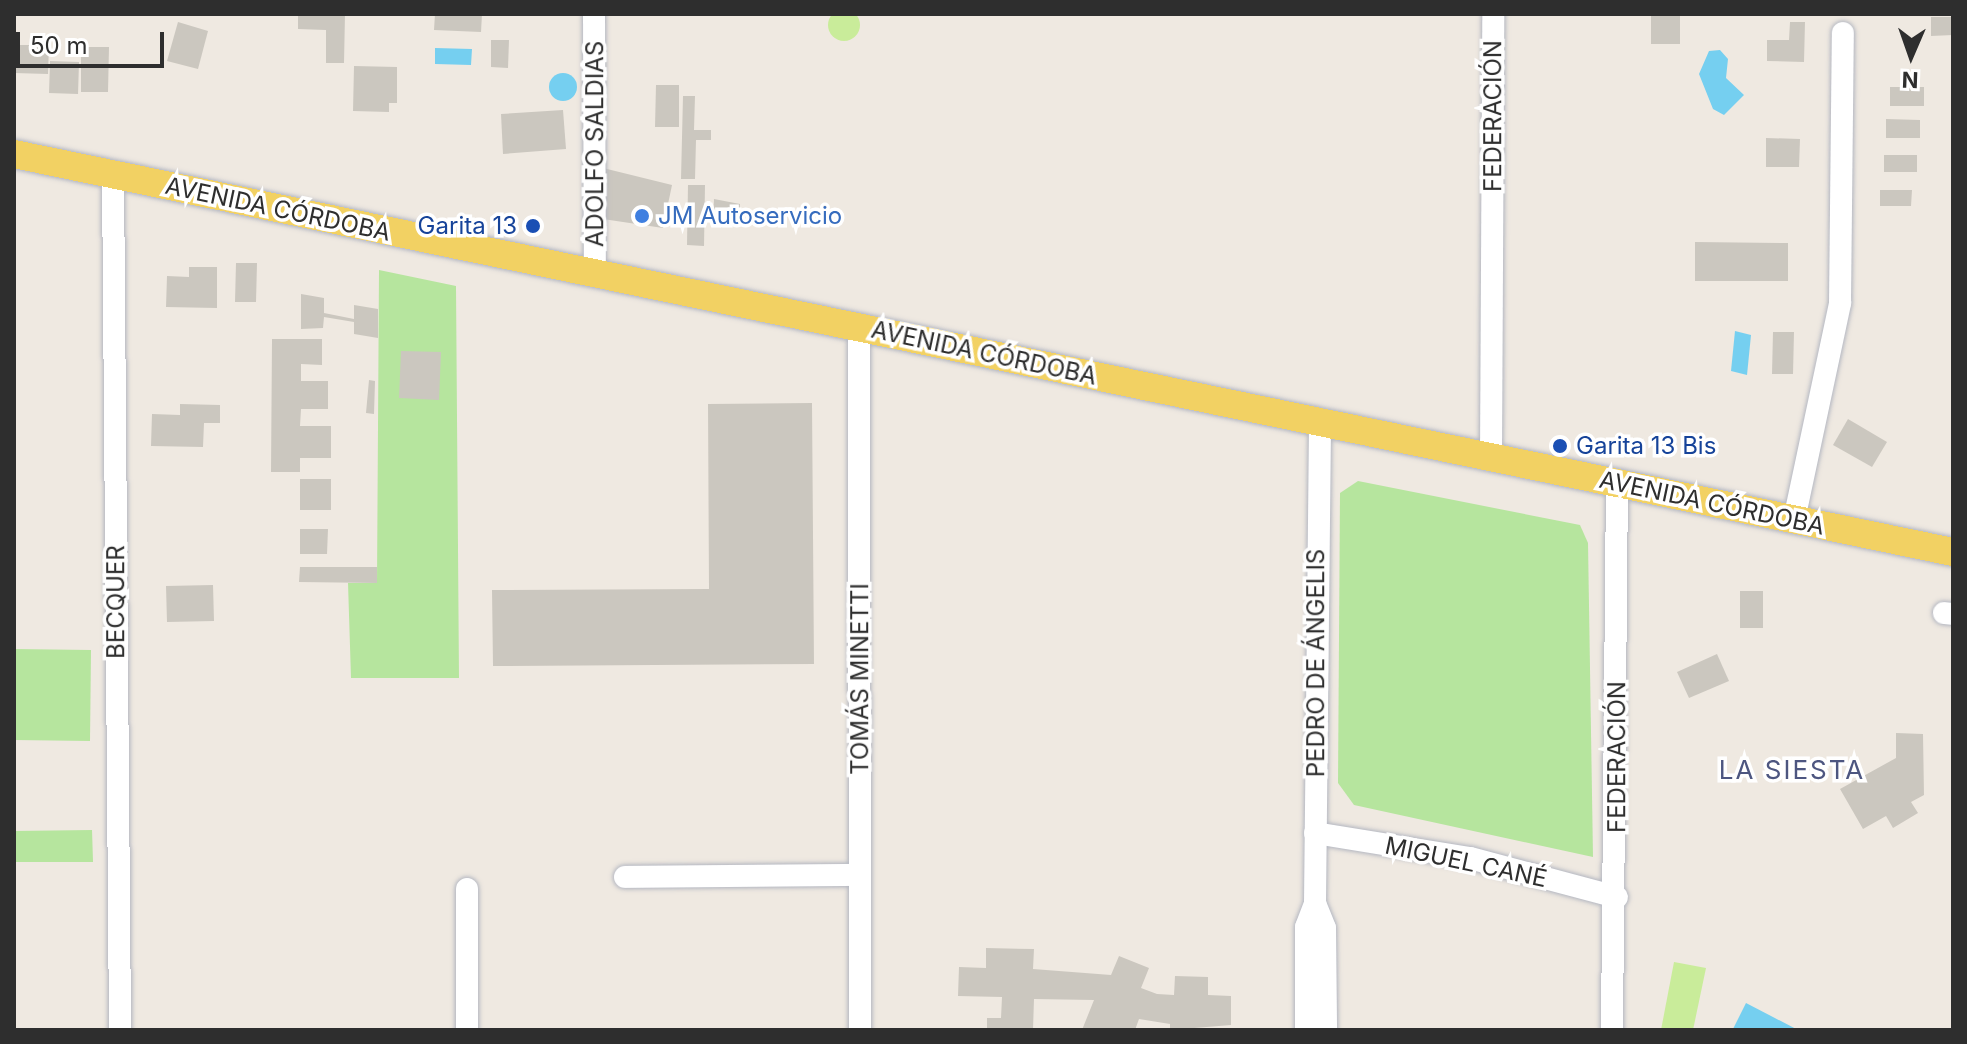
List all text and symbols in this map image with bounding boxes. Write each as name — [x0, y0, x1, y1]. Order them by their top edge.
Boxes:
scale bar — [20, 16, 168, 66]
north arrow — [1871, 16, 1951, 96]
text: 50 m — [30, 31, 88, 60]
street label: FEDERACIÓN — [1479, 40, 1507, 192]
street label: ADOLFO SALDIAS — [581, 41, 609, 247]
text: N — [1901, 67, 1919, 93]
street label: AVENIDA CÓRDOBA — [163, 171, 393, 247]
place label: JM Autoservicio — [658, 202, 842, 230]
marker: JM Autoservicio — [633, 207, 651, 225]
place label: Garita 13 — [418, 212, 517, 240]
marker: Garita 13 — [524, 217, 542, 235]
street label: AVENIDA CÓRDOBA — [869, 315, 1099, 391]
place label: Garita 13 Bis — [1576, 432, 1716, 460]
marker: Garita 13 Bis — [1551, 437, 1569, 455]
street label: AVENIDA CÓRDOBA — [1597, 465, 1827, 541]
street label: BECQUER — [102, 545, 130, 659]
street label: PEDRO DE ÁNGELIS — [1302, 549, 1330, 777]
street label: TOMÁS MINETTI — [846, 583, 874, 775]
street label: FEDERACIÓN — [1603, 681, 1631, 833]
district label: LA SIESTA — [1719, 754, 1865, 786]
street label: MIGUEL CANÉ — [1382, 831, 1550, 893]

